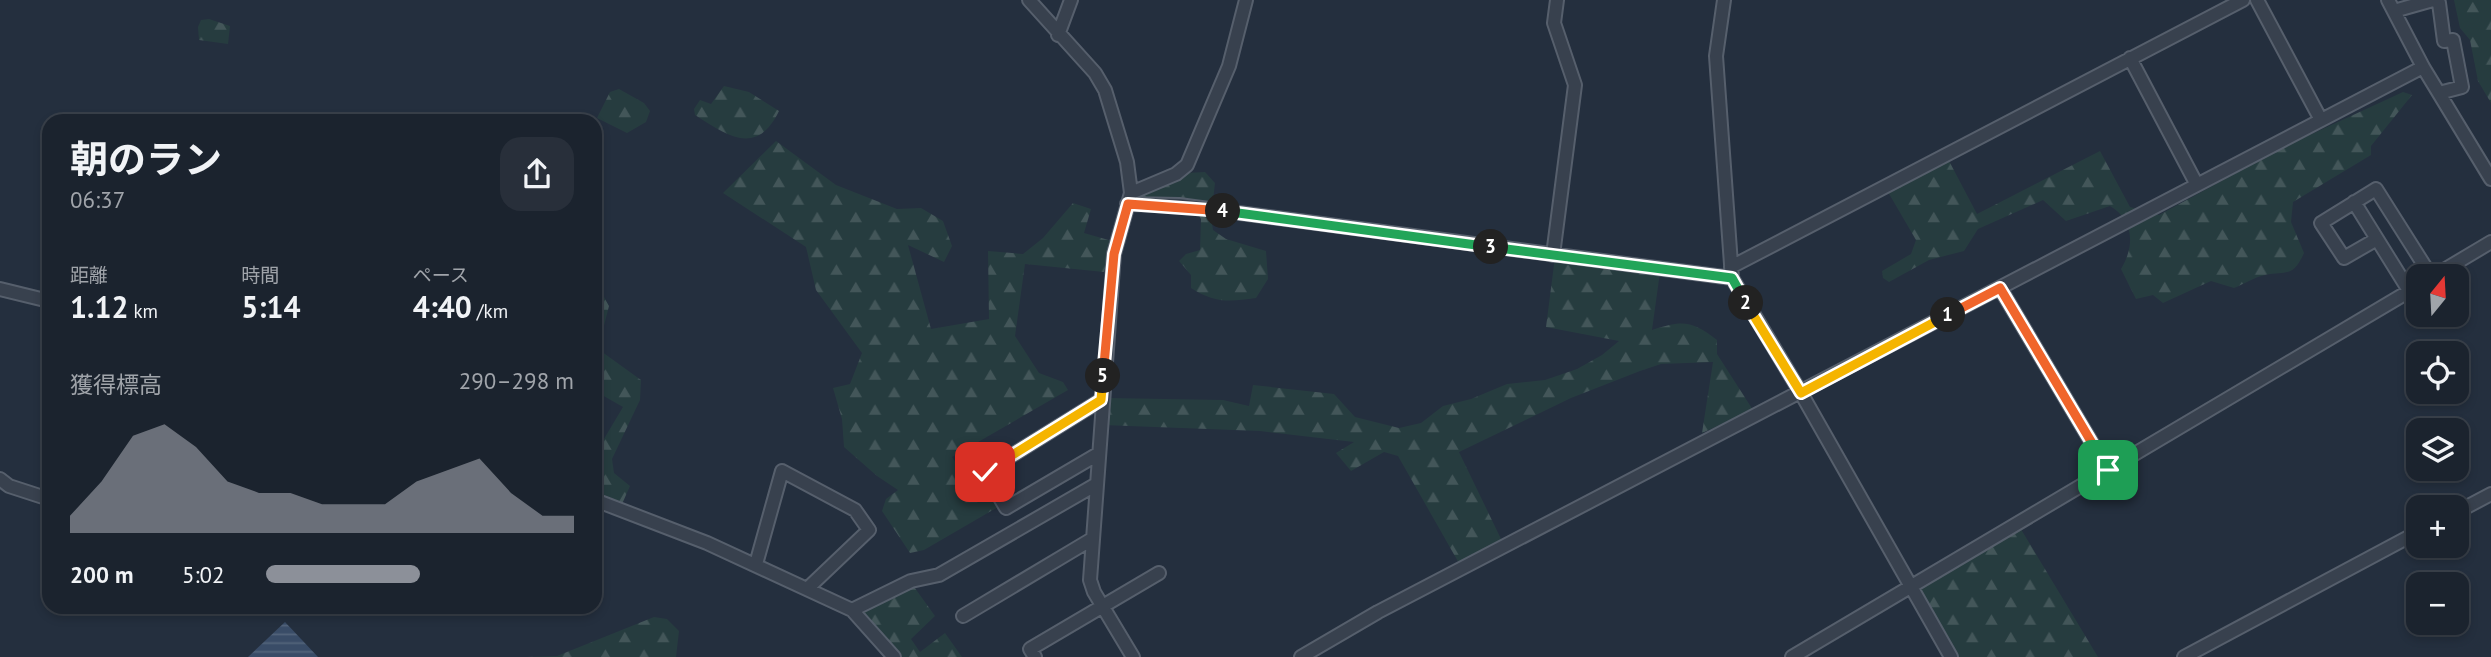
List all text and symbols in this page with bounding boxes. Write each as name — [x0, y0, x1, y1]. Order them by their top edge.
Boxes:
text: 朝のラン — [70, 134, 222, 183]
button: share — [500, 137, 574, 211]
text: 06:37 — [70, 185, 125, 214]
pin: 4 — [1206, 194, 1240, 228]
text: 4 — [1217, 198, 1228, 222]
pin: 3 — [1474, 230, 1508, 264]
text: 3 — [1485, 234, 1496, 258]
text: 距離 — [70, 263, 108, 287]
text: 時間 — [241, 263, 279, 287]
text: ペース — [413, 263, 469, 287]
north arrow — [2406, 264, 2469, 327]
map controls — [2406, 264, 2469, 635]
pin: 2 — [1728, 286, 1764, 320]
text: 1.12 — [70, 287, 128, 326]
text: 5:14 — [241, 287, 300, 326]
text: 4:40 — [413, 287, 472, 326]
text: 2 — [1740, 290, 1751, 314]
pin: 1 — [1930, 298, 1966, 332]
text: km — [128, 299, 158, 323]
text: /km — [472, 299, 508, 323]
text: 1 — [1942, 302, 1953, 326]
button: locate — [2406, 341, 2469, 404]
pin: 5 — [1086, 358, 1120, 394]
text: 5 — [1097, 363, 1108, 387]
text: 290–298 m — [459, 366, 574, 395]
text: 獲得標高 — [70, 370, 162, 399]
button: layers — [2406, 418, 2469, 481]
pin — [2078, 440, 2138, 500]
pin — [955, 442, 1015, 502]
icon: arrive — [2089, 451, 2127, 489]
icon: check — [966, 453, 1004, 491]
button: + — [2406, 495, 2469, 558]
text: 200 m — [70, 560, 133, 589]
text: 5:02 — [182, 560, 225, 589]
button: − — [2406, 572, 2469, 635]

